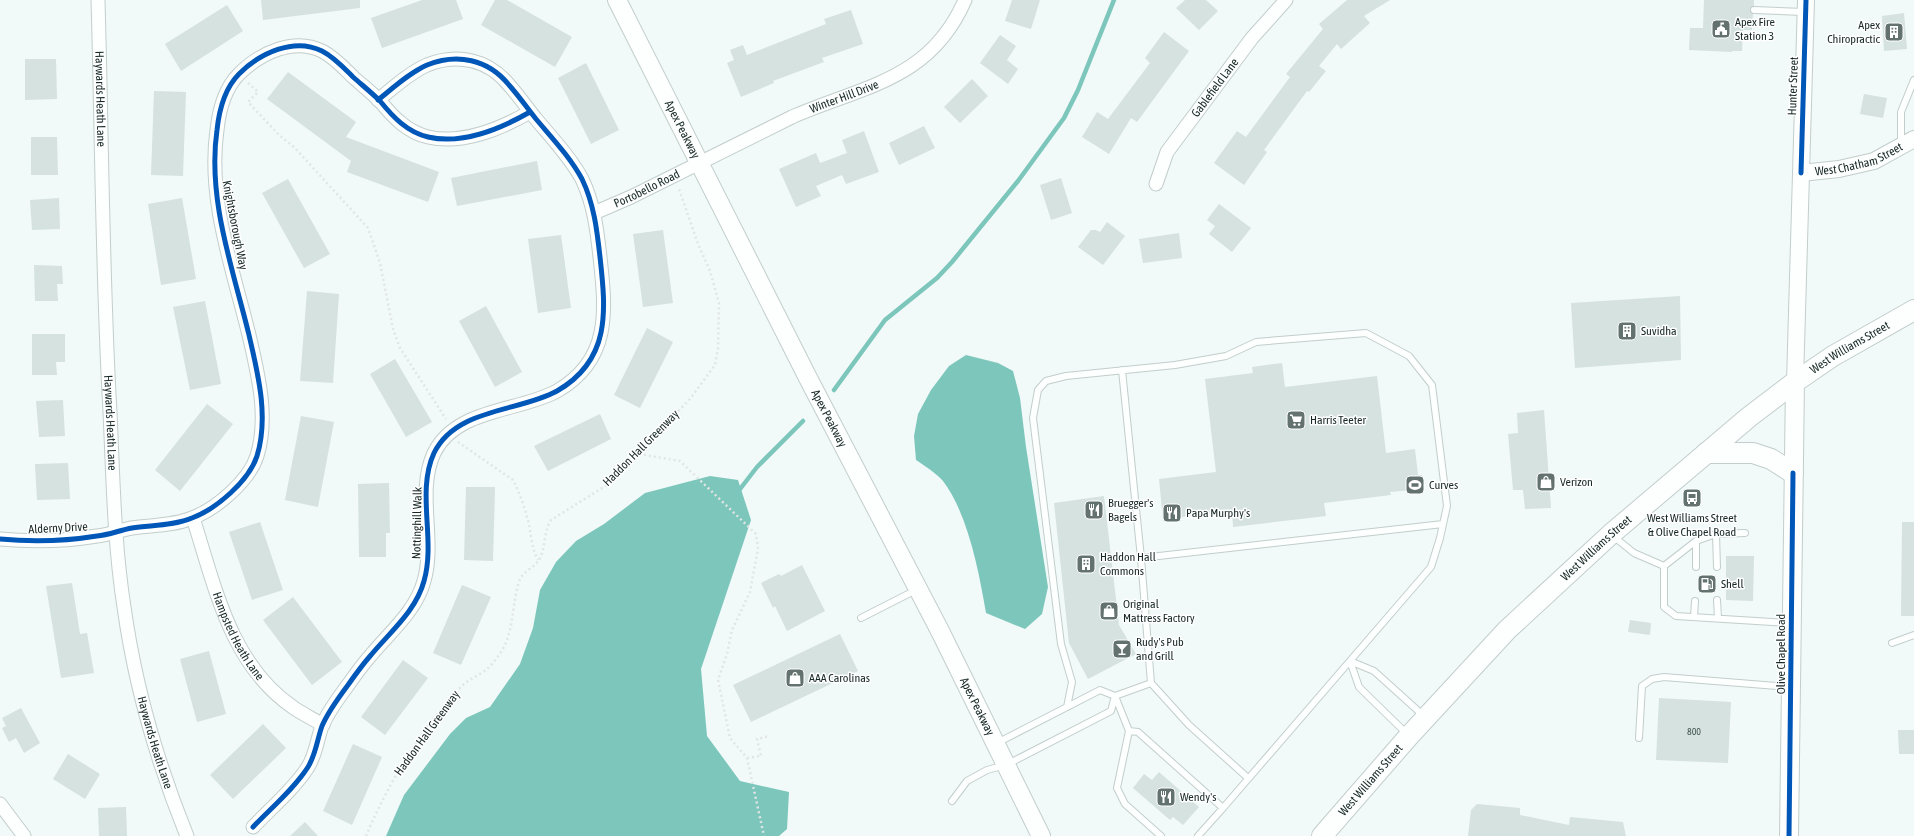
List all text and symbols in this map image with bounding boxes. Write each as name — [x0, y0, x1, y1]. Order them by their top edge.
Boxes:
place label: Apex Fire Station 3 — [1735, 15, 1775, 43]
public building icon: Apex Fire Station 3 — [1710, 18, 1732, 40]
place label: Apex Chiropractic — [1827, 18, 1881, 46]
building icon: Apex Chiropractic — [1883, 21, 1905, 43]
street label: Haywards Heath Lane — [92, 51, 108, 147]
street label: Gablefield Lane — [1188, 56, 1241, 120]
street label: Hunter Street — [1785, 56, 1801, 116]
street label: Winter Hill Drive — [808, 77, 881, 116]
street label: Apex Peakway — [662, 98, 703, 161]
street label: West Chatham Street — [1814, 139, 1906, 178]
street label: Portobello Road — [612, 167, 682, 211]
street label: Knightsborough Way — [219, 179, 251, 271]
street label: West Williams Street — [1807, 318, 1893, 377]
building icon: Suvidha — [1616, 320, 1638, 342]
place label: Suvidha — [1641, 324, 1677, 338]
street label: Haywards Heath Lane — [101, 375, 119, 471]
street label: Apex Peakway — [808, 387, 850, 450]
street label: Haddon Hall Greenway — [600, 407, 682, 489]
supermarket icon: Harris Teeter — [1285, 409, 1307, 431]
place label: Harris Teeter — [1310, 413, 1366, 427]
shop icon: Verizon — [1535, 471, 1557, 493]
sports icon: Curves — [1404, 474, 1426, 496]
place label: Verizon — [1560, 475, 1593, 489]
place label: Curves — [1429, 478, 1458, 492]
street label: Nottinghill Walk — [409, 486, 425, 559]
bus stop icon: West Williams Street & Olive Chapel Road — [1681, 487, 1703, 509]
place label: Bruegger's Bagels — [1108, 496, 1154, 524]
restaurant icon: Bruegger's Bagels — [1083, 499, 1105, 521]
restaurant icon: Papa Murphy's — [1161, 502, 1183, 524]
place label: Papa Murphy's — [1186, 506, 1250, 520]
place label: West Williams Street & Olive Chapel Road — [1647, 511, 1738, 539]
street label: West Williams Street — [1558, 512, 1635, 584]
street label: Alderny Drive — [28, 519, 88, 537]
place label: Haddon Hall Commons — [1100, 550, 1157, 578]
building icon: Haddon Hall Commons — [1075, 553, 1097, 575]
fuel station icon: Shell — [1696, 573, 1718, 595]
place label: Shell — [1721, 577, 1744, 591]
street label: Hampsted Heath Lane — [210, 590, 267, 683]
place label: Original Mattress Factory — [1123, 597, 1195, 625]
shop icon: Original Mattress Factory — [1098, 600, 1120, 622]
street label: Olive Chapel Road — [1774, 614, 1788, 694]
place label: Rudy's Pub and Grill — [1136, 635, 1184, 663]
bar icon: Rudy's Pub and Grill — [1111, 638, 1133, 660]
shop icon: AAA Carolinas — [784, 667, 806, 689]
place label: AAA Carolinas — [809, 671, 870, 685]
street label: Apex Peakway — [957, 675, 997, 738]
street label: Haddon Hall Greenway — [391, 688, 463, 778]
street label: Haywards Heath Lane — [135, 695, 176, 791]
house number: 800 — [1687, 726, 1701, 737]
street label: West Williams Street — [1336, 741, 1406, 819]
restaurant icon: Wendy's — [1155, 786, 1177, 808]
place label: Wendy's — [1180, 790, 1216, 804]

